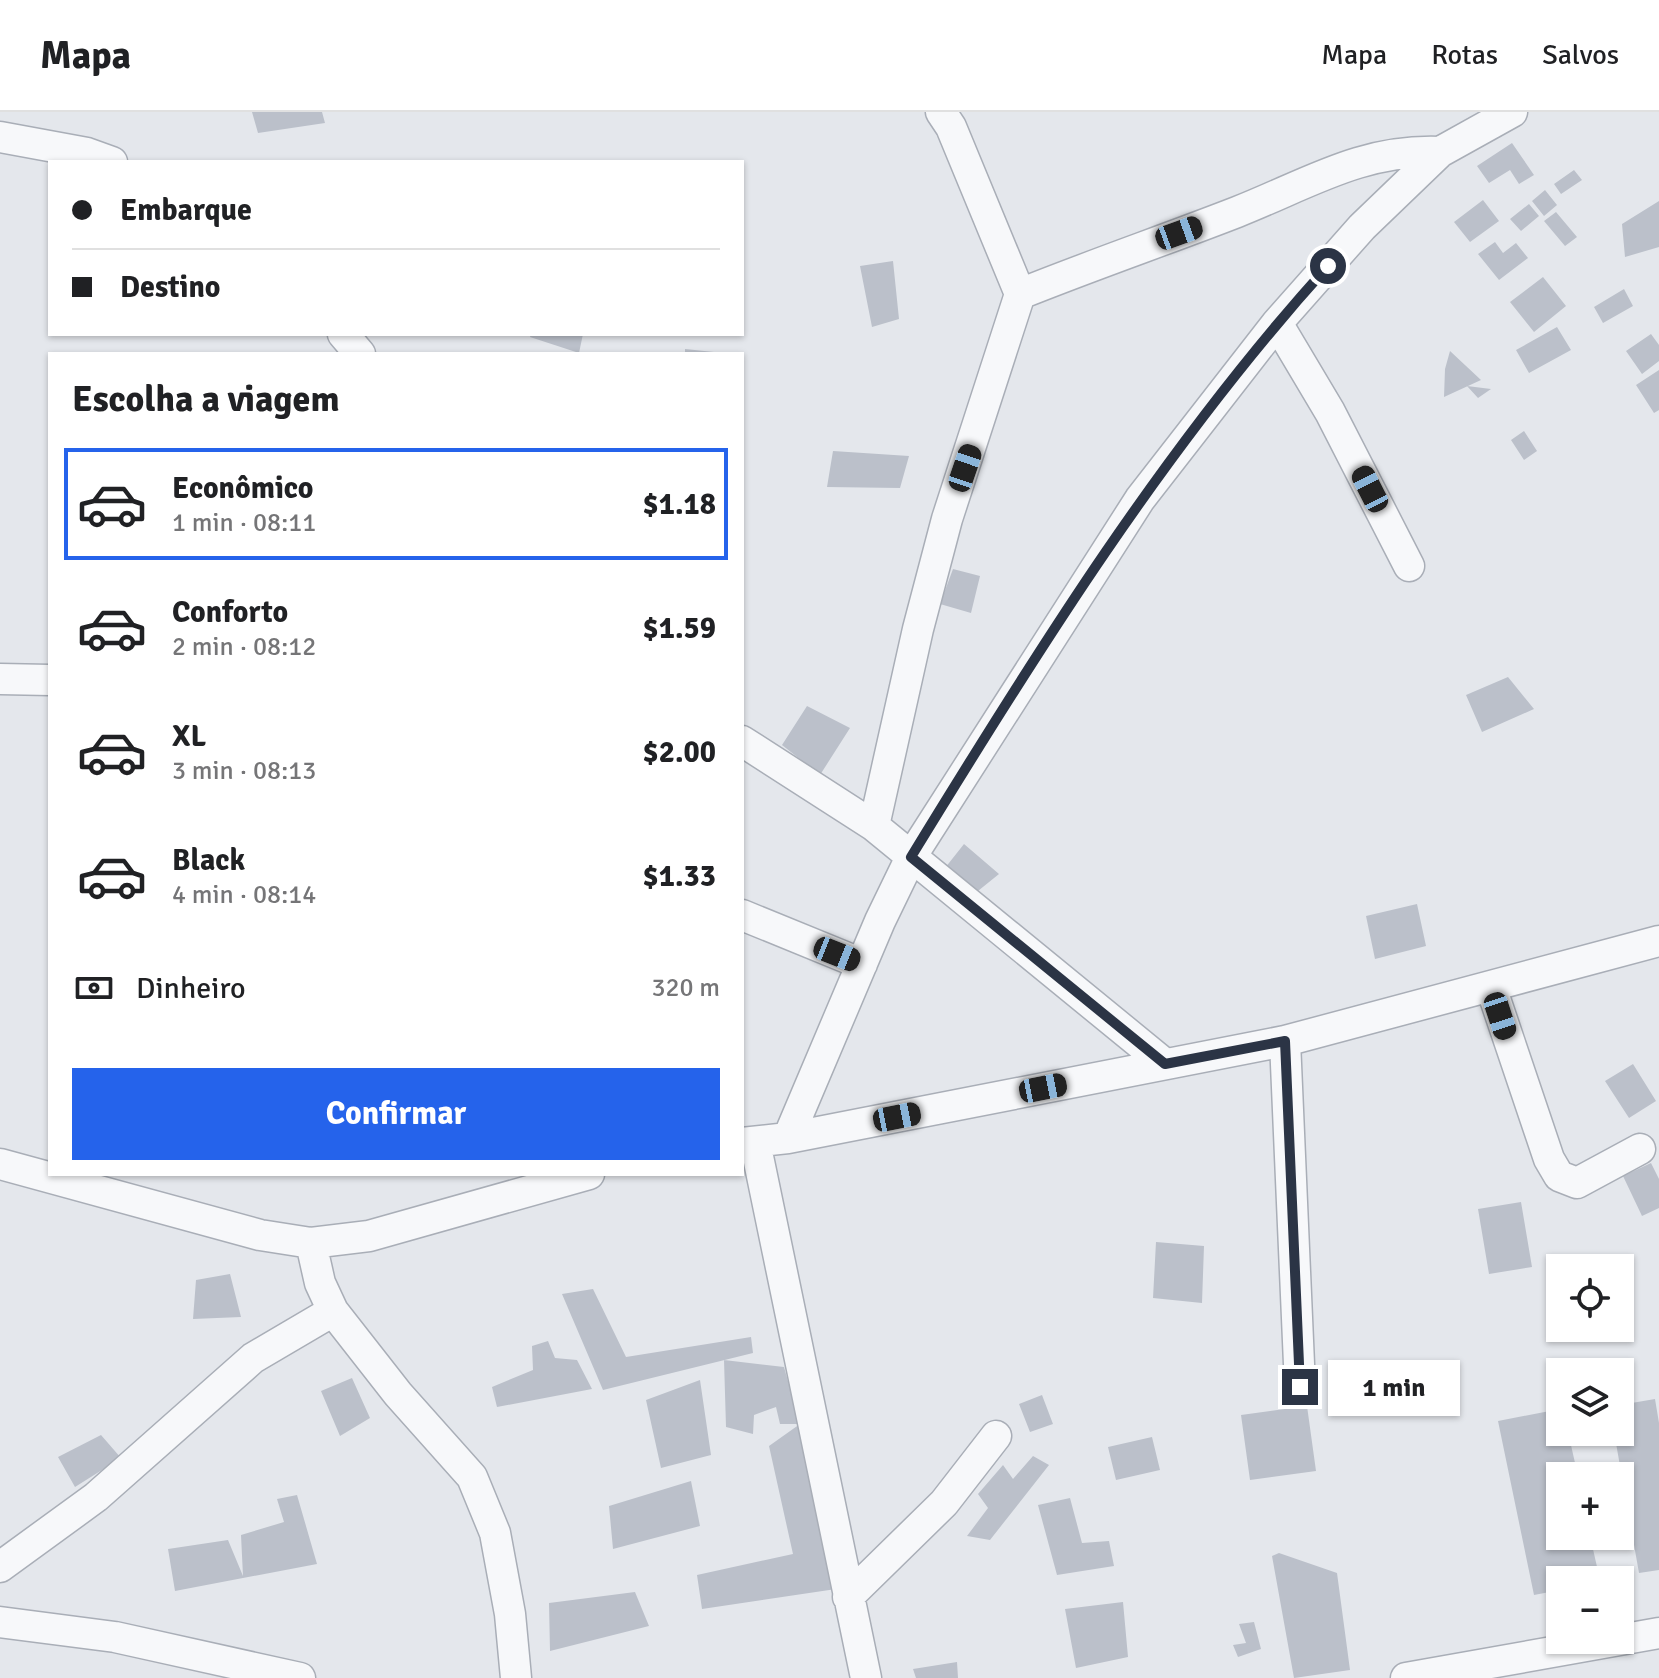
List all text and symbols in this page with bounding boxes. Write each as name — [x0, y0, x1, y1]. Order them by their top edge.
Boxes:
text: Mapa — [40, 32, 131, 79]
text: Mapa — [1321, 38, 1387, 72]
text: Rotas — [1431, 38, 1498, 72]
text: Salvos — [1542, 38, 1619, 72]
text: Embarque — [120, 192, 252, 229]
car — [1152, 214, 1206, 252]
route start — [1310, 248, 1346, 284]
text: Destino — [120, 269, 221, 306]
text: Escolha a viagem — [72, 377, 340, 422]
car — [946, 441, 984, 495]
car — [1348, 462, 1392, 516]
icon: car — [76, 468, 148, 540]
text: Econômico — [172, 470, 314, 507]
text: $1.18 — [643, 486, 716, 523]
text: 1 min · 08:11 — [172, 507, 316, 539]
icon: car — [76, 592, 148, 664]
text: Conforto — [172, 594, 288, 631]
text: $1.59 — [643, 610, 716, 647]
text: 2 min · 08:12 — [172, 631, 316, 663]
icon: car — [76, 716, 148, 788]
text: XL — [172, 718, 206, 755]
text: $2.00 — [643, 734, 716, 771]
text: 3 min · 08:13 — [172, 755, 316, 787]
icon: car — [76, 840, 148, 912]
text: Black — [172, 842, 245, 879]
text: $1.33 — [643, 858, 716, 895]
text: 4 min · 08:14 — [172, 879, 316, 911]
car — [810, 934, 864, 974]
icon: cash — [72, 966, 116, 1010]
text: Dinheiro — [136, 970, 246, 1007]
text: 320 m — [651, 972, 720, 1004]
car — [1481, 989, 1519, 1043]
button: Confirmar — [72, 1068, 720, 1160]
car — [1017, 1072, 1069, 1104]
car — [871, 1101, 923, 1133]
map controls — [1546, 1254, 1634, 1654]
button: locate — [1546, 1254, 1634, 1342]
button: layers — [1546, 1358, 1634, 1446]
callout: 1 min — [1328, 1359, 1460, 1415]
route end — [1282, 1369, 1318, 1405]
text: 1 min — [1363, 1372, 1425, 1404]
button: + — [1546, 1462, 1634, 1550]
button: − — [1546, 1566, 1634, 1654]

